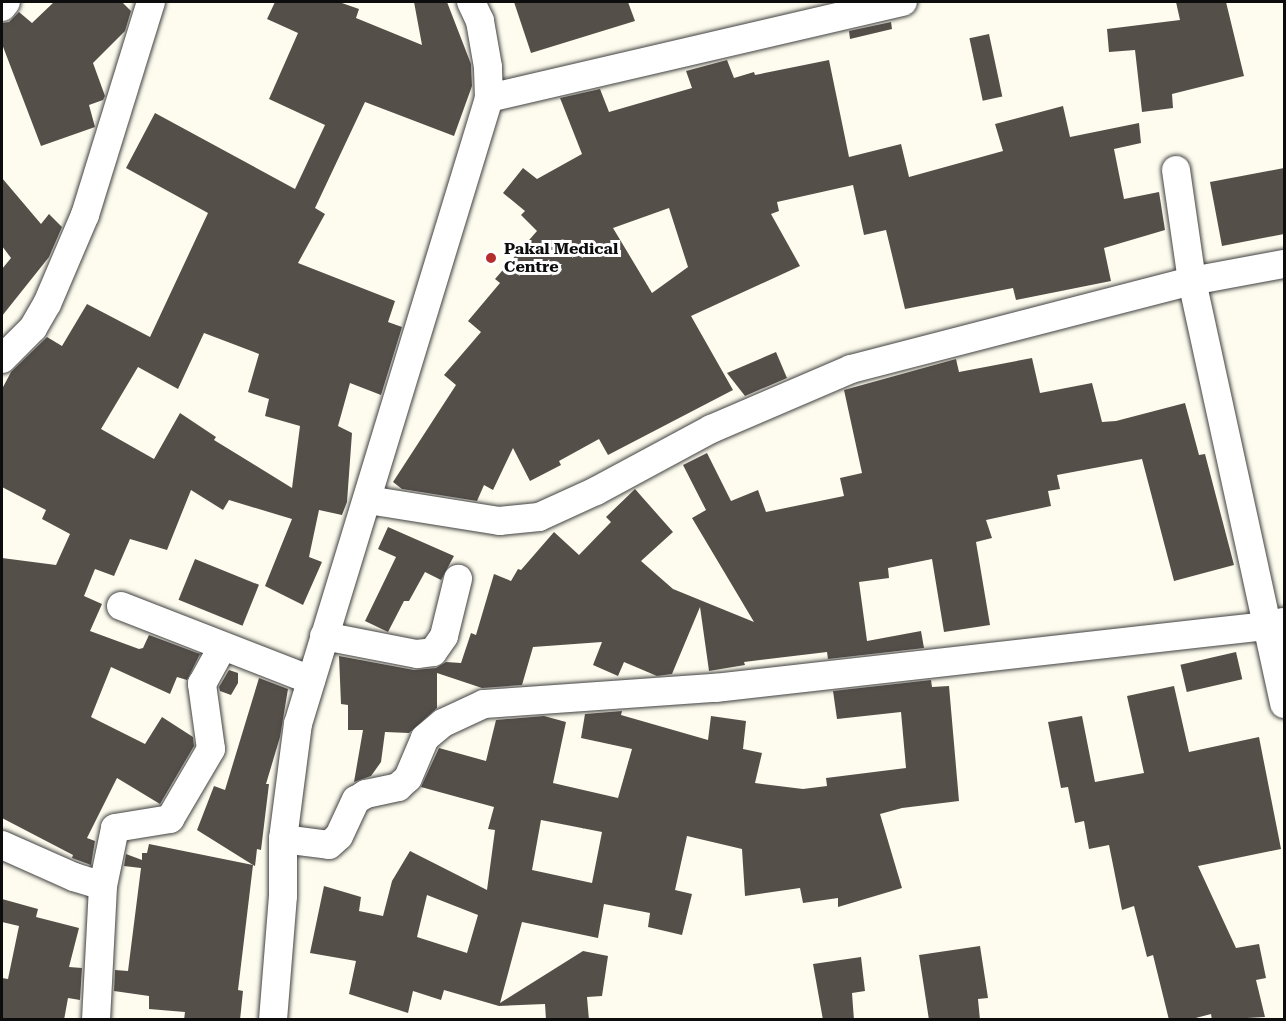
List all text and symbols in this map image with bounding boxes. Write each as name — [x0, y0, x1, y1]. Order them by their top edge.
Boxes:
place label: Pakal Medical Centre — [504, 239, 618, 277]
marker: Pakal Medical Centre — [482, 249, 500, 267]

